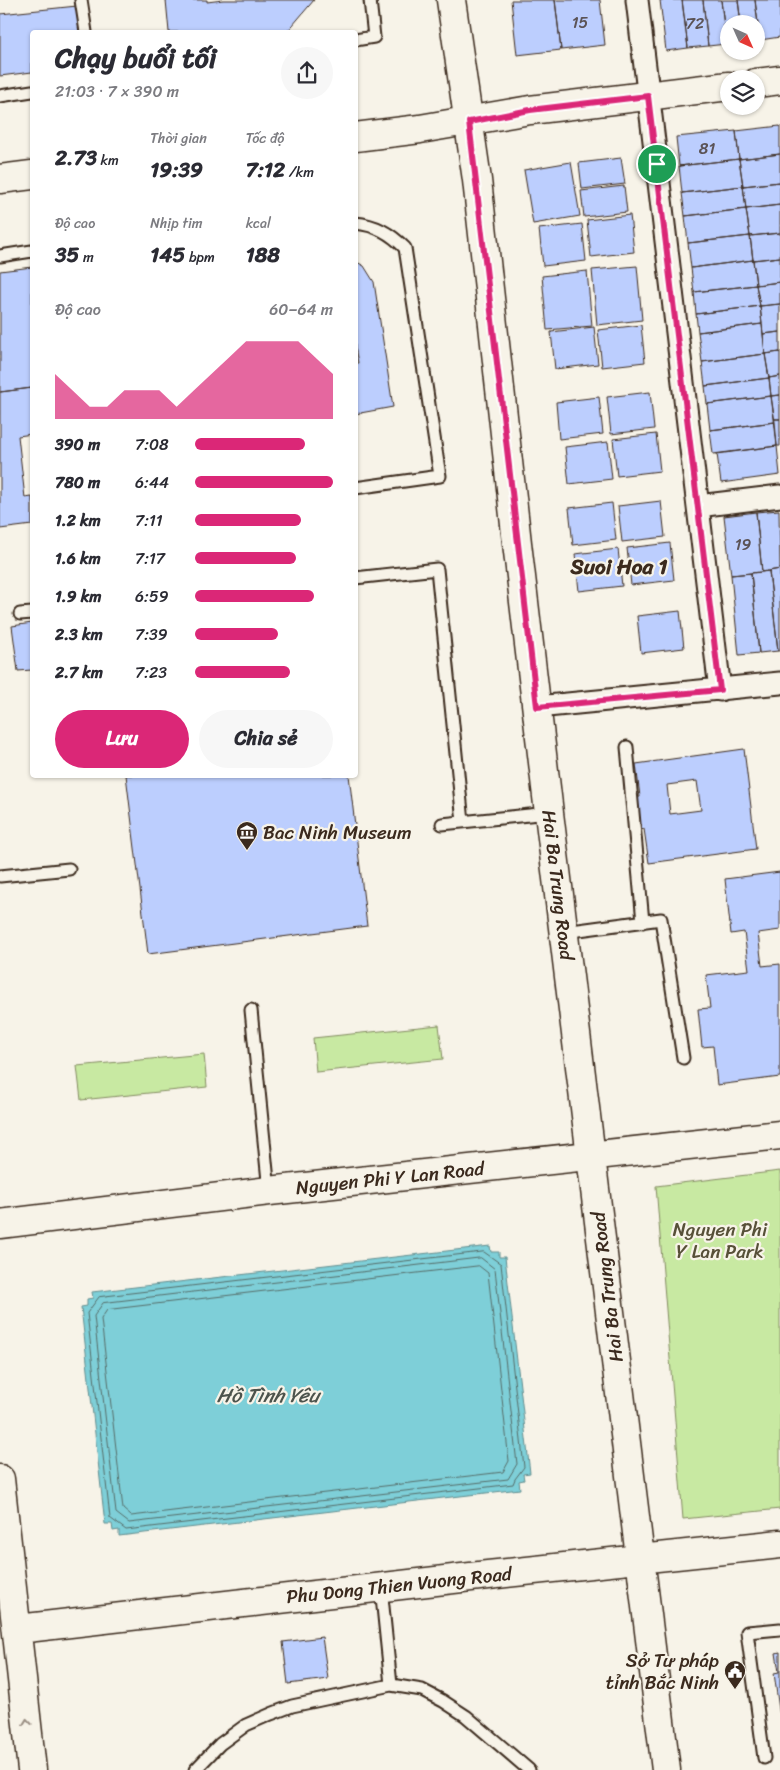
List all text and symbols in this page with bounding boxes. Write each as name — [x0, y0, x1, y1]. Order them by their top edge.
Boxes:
house number: 15 — [572, 8, 589, 37]
house number: 72 — [686, 9, 704, 38]
north arrow — [720, 15, 765, 60]
map controls — [720, 15, 765, 115]
text: Chạy buổi tối — [55, 33, 216, 82]
button: share — [281, 47, 333, 99]
button: layers — [720, 70, 765, 115]
text: 21:03 · 7 × 390 m — [55, 77, 179, 106]
text: Thời gian — [150, 126, 207, 151]
text: Tốc độ — [246, 126, 284, 151]
house number: 81 — [699, 134, 715, 163]
text: 2.73 — [55, 139, 97, 177]
pin — [636, 143, 678, 185]
text: km — [97, 148, 119, 173]
icon: arrive — [643, 150, 671, 178]
text: 19:39 — [150, 151, 203, 189]
text: 7:12 — [246, 151, 285, 189]
text: /km — [285, 160, 314, 185]
text: Độ cao — [55, 211, 95, 236]
text: Nhịp tim — [150, 211, 203, 236]
text: kcal — [246, 211, 271, 236]
text: 35 — [55, 236, 79, 274]
text: 145 — [150, 236, 185, 274]
text: 188 — [246, 236, 280, 274]
text: m — [79, 245, 94, 270]
text: bpm — [185, 245, 215, 270]
text: Độ cao — [55, 295, 101, 324]
text: 60–64 m — [269, 295, 333, 324]
text: 390 m — [55, 430, 100, 459]
text: 7:08 — [135, 430, 169, 459]
text: 780 m — [55, 468, 100, 497]
text: 6:44 — [135, 468, 169, 497]
text: 1.2 km — [55, 506, 101, 535]
text: 7:11 — [135, 506, 163, 535]
house number: 19 — [735, 530, 752, 559]
text: 1.6 km — [55, 544, 101, 573]
text: 7:17 — [135, 544, 165, 573]
district label: Suoi Hoa 1 — [570, 548, 667, 586]
text: 1.9 km — [55, 582, 101, 611]
text: 6:59 — [135, 582, 169, 611]
text: 2.3 km — [55, 620, 103, 649]
text: 7:39 — [135, 620, 168, 649]
text: 2.7 km — [55, 658, 103, 687]
text: 7:23 — [135, 658, 167, 687]
button: Lưu — [55, 710, 189, 768]
button: Chia sẻ — [199, 710, 333, 768]
street label: Hai Ba Trung Road — [532, 808, 584, 964]
place label: Bac Ninh Museum — [263, 816, 412, 849]
museum icon: Bac Ninh Museum — [235, 820, 259, 851]
street label: Nguyen Phi Y Lan Road — [294, 1152, 487, 1204]
street label: Hai Ba Trung Road — [581, 1208, 633, 1364]
park label: Nguyen Phi Y Lan Park — [673, 1213, 768, 1268]
water label: Hồ Tình Yêu — [217, 1378, 322, 1413]
street label: Phu Dong Thien Vuong Road — [285, 1557, 514, 1613]
place label: Sở Tư pháp tỉnh Bắc Ninh — [606, 1644, 719, 1699]
public building icon: Sở Tư pháp tỉnh Bắc Ninh — [723, 1659, 747, 1690]
one-way arrow — [22, 1717, 33, 1725]

